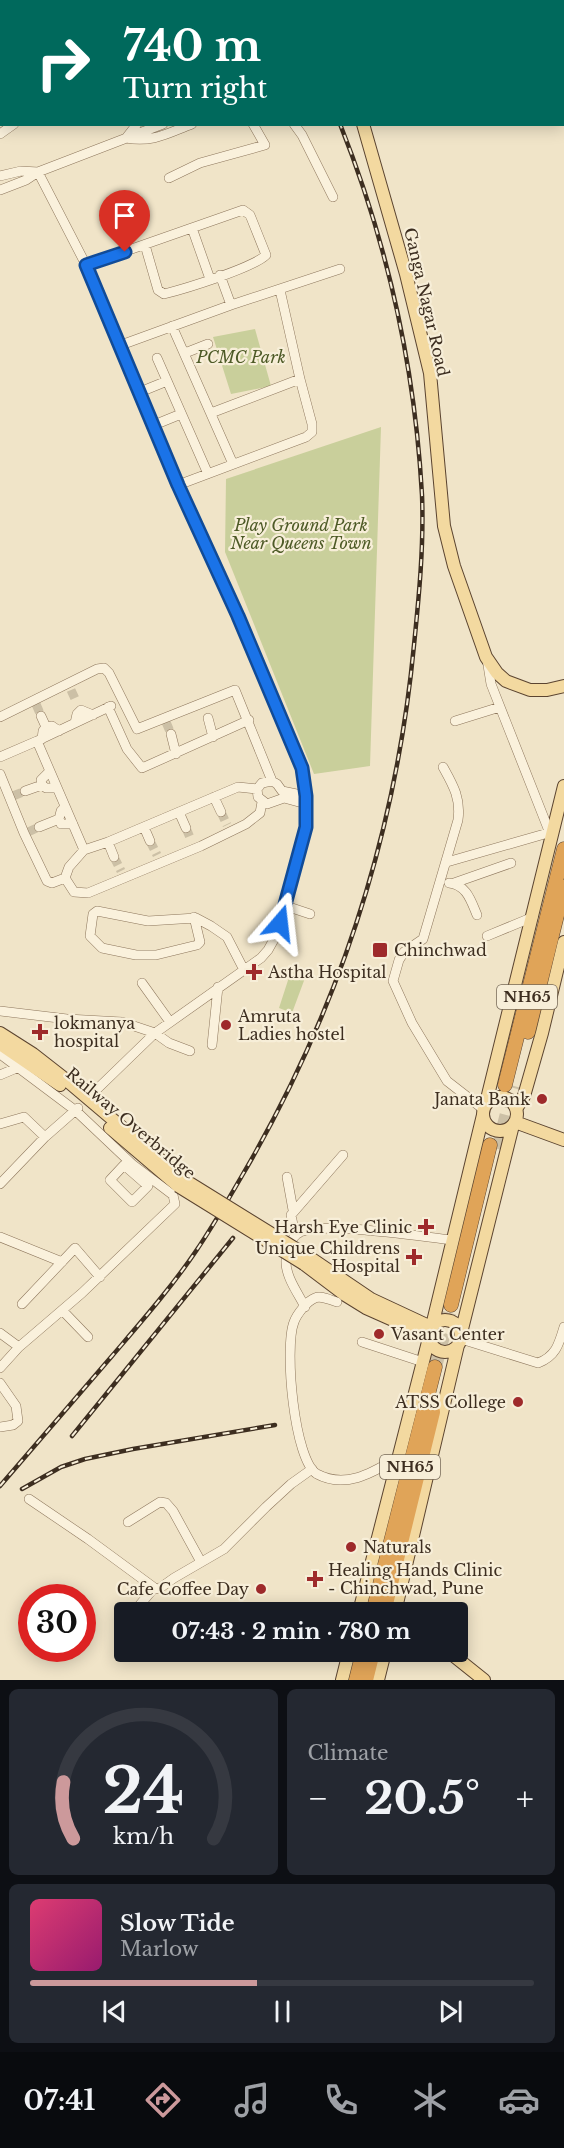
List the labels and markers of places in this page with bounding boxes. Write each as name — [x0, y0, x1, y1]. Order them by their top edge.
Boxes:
pin — [99, 190, 150, 252]
place label: Chinchwad — [394, 940, 487, 960]
marker: Chinchwad — [371, 941, 389, 959]
place label: Astha Hospital — [267, 962, 386, 982]
marker: Astha Hospital — [245, 963, 263, 981]
place label: Amruta Ladies hostel — [237, 1006, 345, 1044]
place label: lokmanya hospital — [54, 1013, 135, 1051]
marker: Amruta Ladies hostel — [219, 1018, 233, 1032]
marker: lokmanya hospital — [31, 1023, 49, 1041]
place label: Janata Bank — [432, 1089, 530, 1109]
marker: Janata Bank — [535, 1092, 549, 1106]
place label: Harsh Eye Clinic — [274, 1217, 412, 1237]
marker: Harsh Eye Clinic — [417, 1218, 435, 1236]
place label: Unique Childrens Hospital — [255, 1238, 400, 1276]
marker: Unique Childrens Hospital — [405, 1248, 423, 1266]
place label: Vasant Center — [390, 1324, 505, 1344]
marker: Vasant Center — [372, 1327, 386, 1341]
place label: ATSS College — [394, 1392, 506, 1412]
marker: ATSS College — [511, 1395, 525, 1409]
place label: Naturals — [363, 1537, 431, 1557]
marker: Naturals — [344, 1540, 358, 1554]
place label: Healing Hands Clinic - Chinchwad, Pune — [328, 1560, 502, 1598]
marker: Healing Hands Clinic - Chinchwad, Pune — [306, 1570, 324, 1588]
place label: Cafe Coffee Day — [117, 1579, 250, 1599]
marker: Cafe Coffee Day — [254, 1582, 268, 1596]

